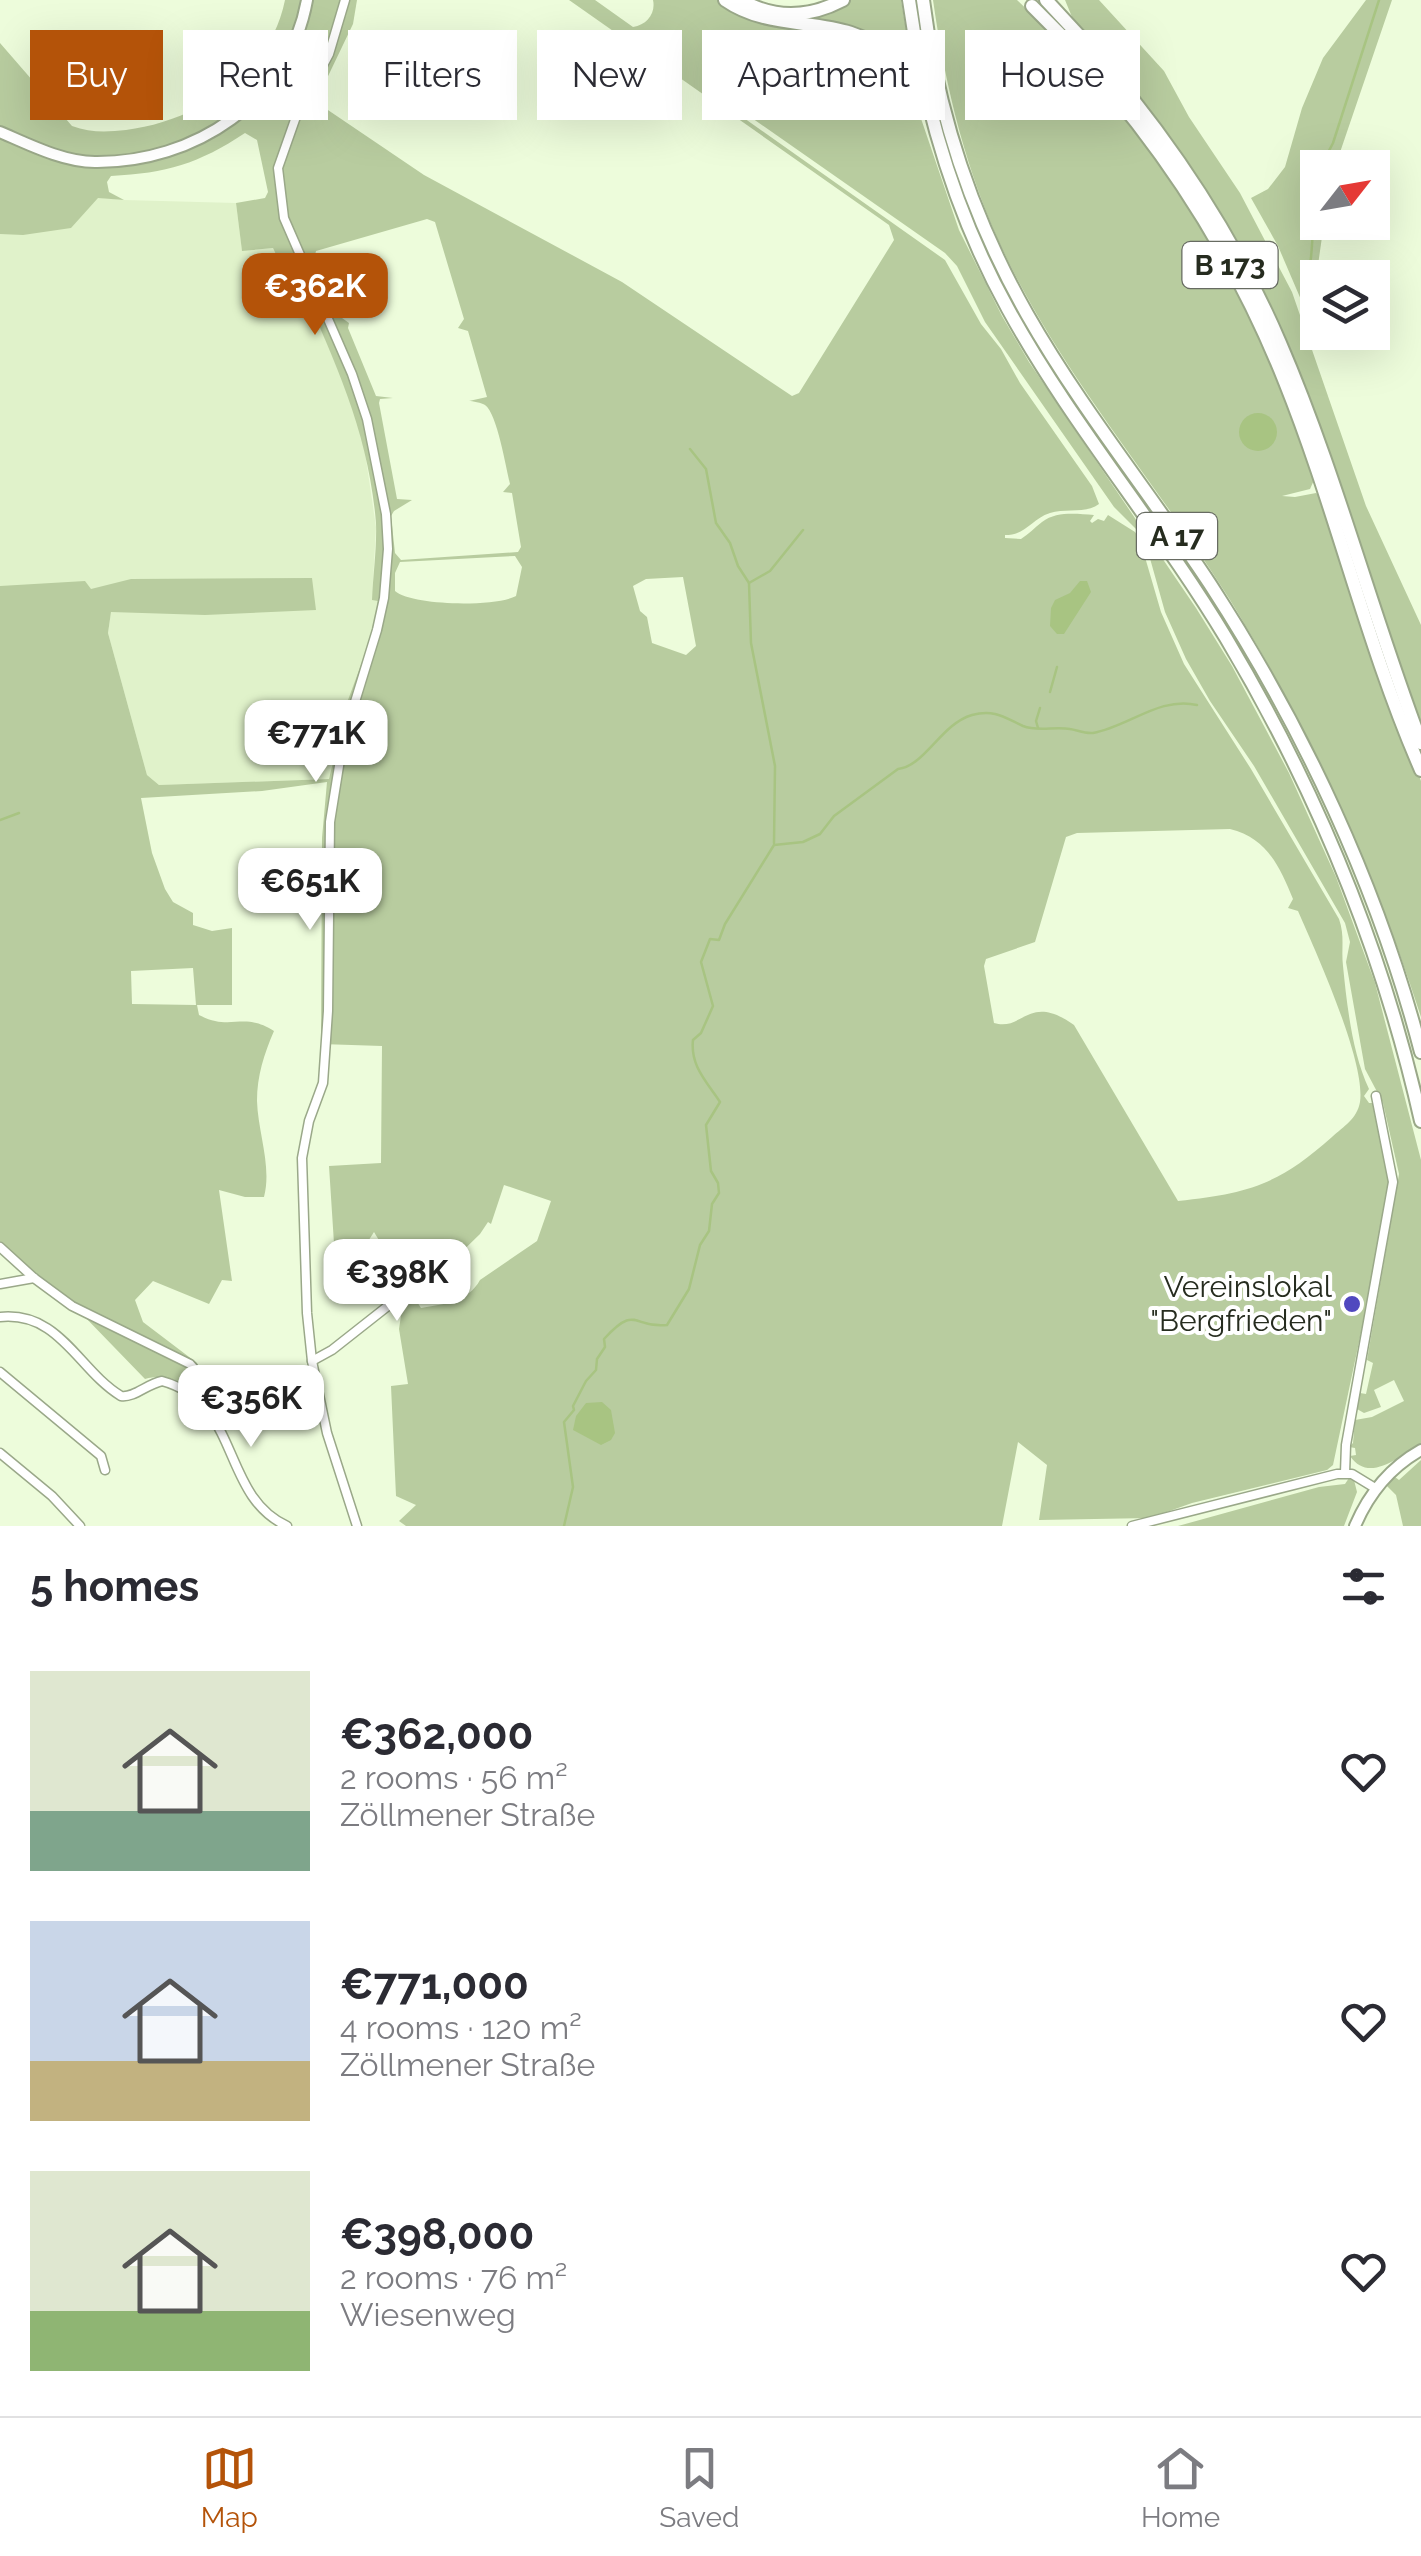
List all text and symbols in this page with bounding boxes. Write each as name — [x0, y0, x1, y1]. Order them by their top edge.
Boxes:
chip: Buy — [30, 30, 163, 120]
chip: Rent — [183, 30, 328, 120]
chip: Filters — [348, 30, 517, 120]
chip: New — [537, 30, 682, 120]
chip: Apartment — [702, 30, 945, 120]
chip: House — [965, 30, 1140, 120]
north arrow — [1300, 150, 1390, 240]
map controls — [1300, 150, 1390, 350]
road number: B 173 — [1182, 242, 1278, 288]
pin: €362K — [245, 253, 385, 338]
button: layers — [1300, 260, 1390, 350]
text: €362K — [264, 267, 366, 304]
road number: A 17 — [1137, 513, 1217, 559]
pin: €771K — [246, 700, 386, 785]
text: €771K — [267, 714, 365, 751]
pin: €651K — [240, 848, 380, 933]
text: €651K — [260, 862, 360, 899]
pin: €398K — [327, 1239, 467, 1324]
text: €398K — [346, 1253, 448, 1290]
place label: Vereinslokal "Bergfrieden" — [1150, 1269, 1333, 1338]
marker: Vereinslokal "Bergfrieden" — [1341, 1293, 1363, 1315]
pin: €356K — [181, 1365, 321, 1450]
text: €356K — [200, 1379, 302, 1416]
icon: filters — [1336, 1559, 1391, 1614]
text: 5 homes — [30, 1562, 199, 1611]
text: €362,000 — [340, 1710, 533, 1759]
icon: home — [110, 1711, 230, 1831]
icon: heart — [1336, 1744, 1391, 1799]
text: 2 rooms · 56 m² — [340, 1759, 568, 1796]
text: Zöllmener Straße — [340, 1796, 595, 1833]
text: €771,000 — [340, 1960, 529, 2009]
icon: home — [110, 1961, 230, 2081]
icon: heart — [1336, 1994, 1391, 2049]
text: 4 rooms · 120 m² — [340, 2009, 582, 2046]
text: Zöllmener Straße — [340, 2046, 595, 2083]
text: €398,000 — [340, 2210, 534, 2259]
icon: home — [110, 2211, 230, 2331]
icon: heart — [1336, 2244, 1391, 2299]
text: 2 rooms · 76 m² — [340, 2259, 567, 2296]
text: Wiesenweg — [340, 2296, 516, 2333]
tab: Map — [201, 2441, 258, 2534]
tab: Saved — [659, 2441, 739, 2534]
tab: Home — [1141, 2441, 1220, 2534]

